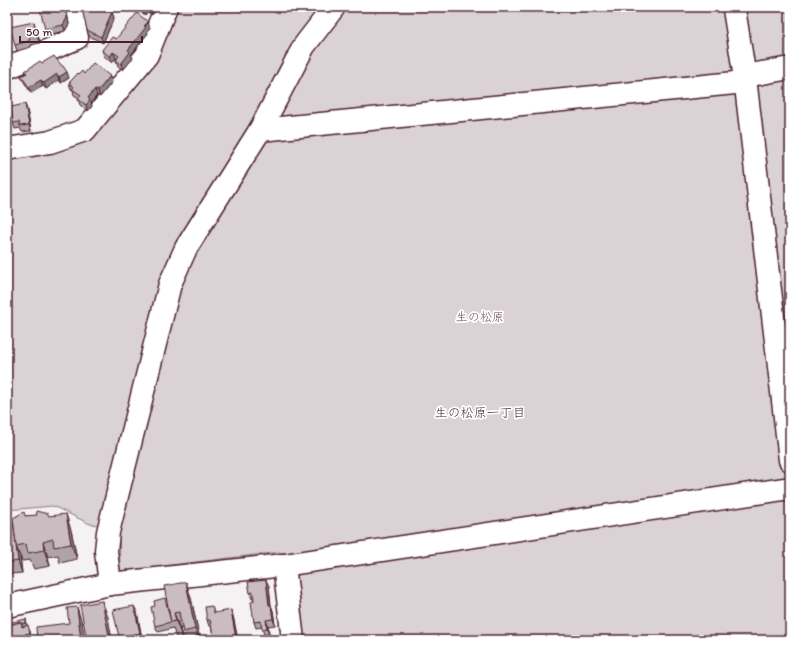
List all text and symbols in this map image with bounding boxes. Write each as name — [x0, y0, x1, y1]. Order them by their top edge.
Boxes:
scale bar — [20, 18, 142, 44]
text: 50 m — [26, 25, 52, 39]
park label: 生の松原 — [456, 310, 504, 324]
district label: 生の松原一丁目 — [434, 405, 526, 420]

